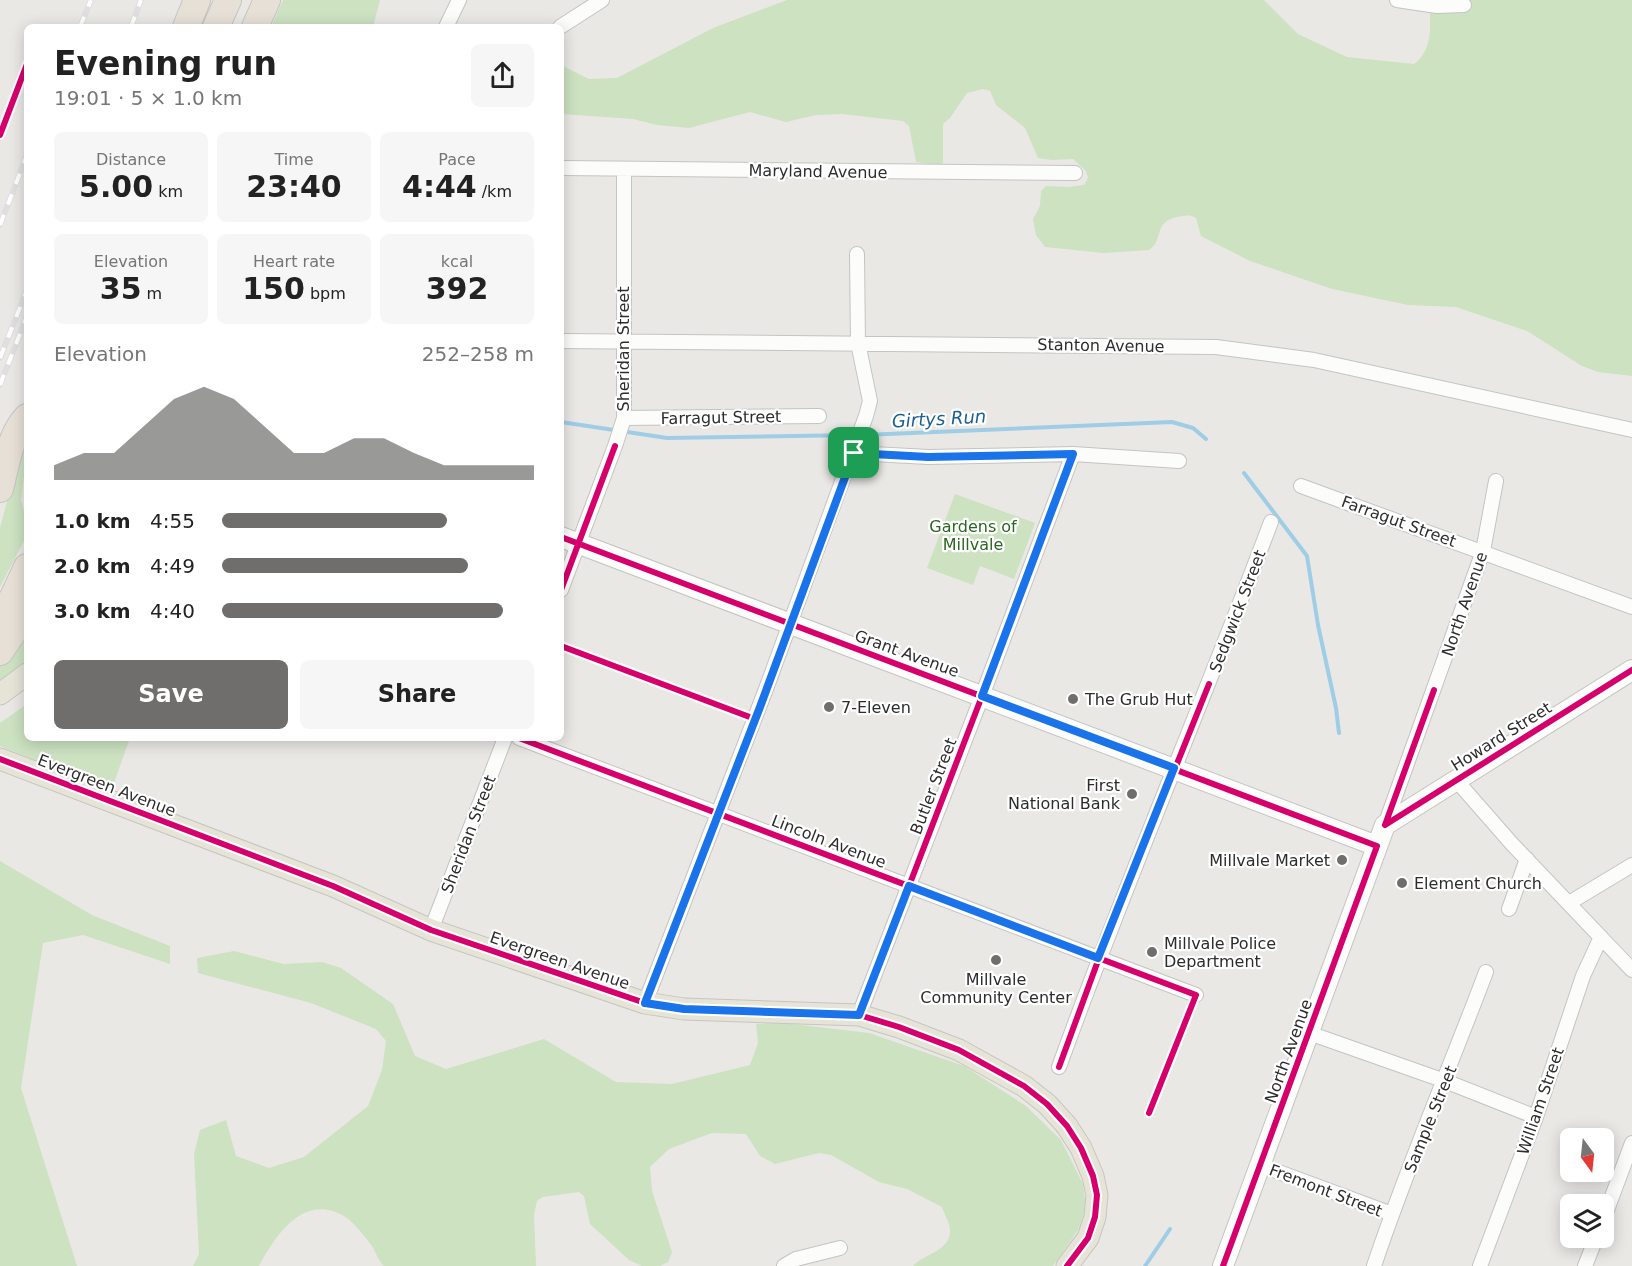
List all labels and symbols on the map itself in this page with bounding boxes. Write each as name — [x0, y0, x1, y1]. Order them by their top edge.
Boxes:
street label: Maryland Avenue — [748, 161, 888, 182]
street label: Sheridan Street — [614, 287, 633, 411]
street label: Stanton Avenue — [1037, 335, 1165, 356]
water label: Girtys Run — [891, 406, 987, 431]
street label: Farragut Street — [661, 407, 781, 428]
pin — [828, 427, 879, 478]
street label: Farragut Street — [1339, 492, 1459, 551]
park label: Gardens of Millvale — [929, 517, 1017, 554]
street label: Sedgwick Street — [1205, 547, 1270, 675]
street label: North Avenue — [1438, 549, 1491, 659]
street label: Grant Avenue — [852, 626, 962, 681]
place label: The Grub Hut — [1084, 690, 1193, 709]
marker: The Grub Hut — [1066, 692, 1080, 706]
place label: 7-Eleven — [841, 698, 911, 717]
street label: Howard Street — [1448, 698, 1555, 775]
marker: 7-Eleven — [822, 700, 836, 714]
street label: Butler Street — [906, 735, 961, 837]
street label: Evergreen Avenue — [35, 750, 179, 821]
street label: Sheridan Street — [437, 772, 500, 896]
place label: First National Bank — [1008, 776, 1121, 813]
marker: First National Bank — [1125, 787, 1139, 801]
street label: Lincoln Avenue — [769, 811, 889, 872]
place label: Millvale Market — [1209, 851, 1330, 870]
marker: Millvale Market — [1335, 853, 1349, 867]
place label: Element Church — [1414, 874, 1542, 893]
marker: Element Church — [1395, 876, 1409, 890]
street label: Evergreen Avenue — [487, 928, 632, 993]
place label: Millvale Police Department — [1164, 934, 1276, 971]
marker: Millvale Police Department — [1145, 945, 1159, 959]
marker: Millvale Community Center — [989, 953, 1003, 967]
place label: Millvale Community Center — [920, 970, 1072, 1007]
street label: North Avenue — [1261, 997, 1316, 1106]
street label: William Street — [1513, 1045, 1568, 1157]
street label: Sample Street — [1400, 1063, 1461, 1175]
north arrow — [1560, 1128, 1614, 1182]
street label: Fremont Street — [1267, 1160, 1385, 1221]

